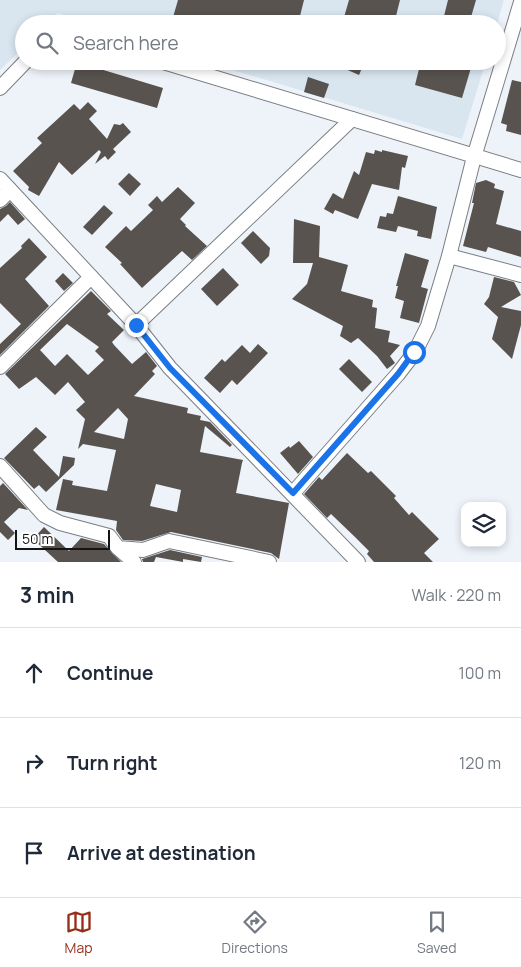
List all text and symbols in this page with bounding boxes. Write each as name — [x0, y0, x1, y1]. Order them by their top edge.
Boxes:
search box — [15, 15, 506, 70]
icon: search — [33, 29, 61, 57]
text: Search here — [73, 30, 179, 56]
route end — [125, 314, 148, 337]
route start — [403, 341, 426, 364]
map controls — [461, 502, 506, 547]
button: layers — [461, 502, 506, 547]
scale bar — [15, 527, 110, 550]
text: 50 m — [22, 529, 53, 548]
text: 3 min — [20, 581, 74, 609]
text: Walk · 220 m — [411, 584, 501, 606]
icon: ahead — [20, 659, 48, 687]
text: Continue — [67, 660, 153, 686]
text: 100 m — [458, 662, 501, 684]
icon: right — [20, 749, 48, 777]
text: Turn right — [67, 750, 157, 776]
text: 120 m — [459, 752, 501, 774]
icon: arrive — [20, 839, 48, 867]
text: Arrive at destination — [67, 840, 256, 866]
tab: Map — [65, 908, 93, 957]
tab: Directions — [222, 908, 288, 957]
tab: Saved — [417, 908, 456, 957]

